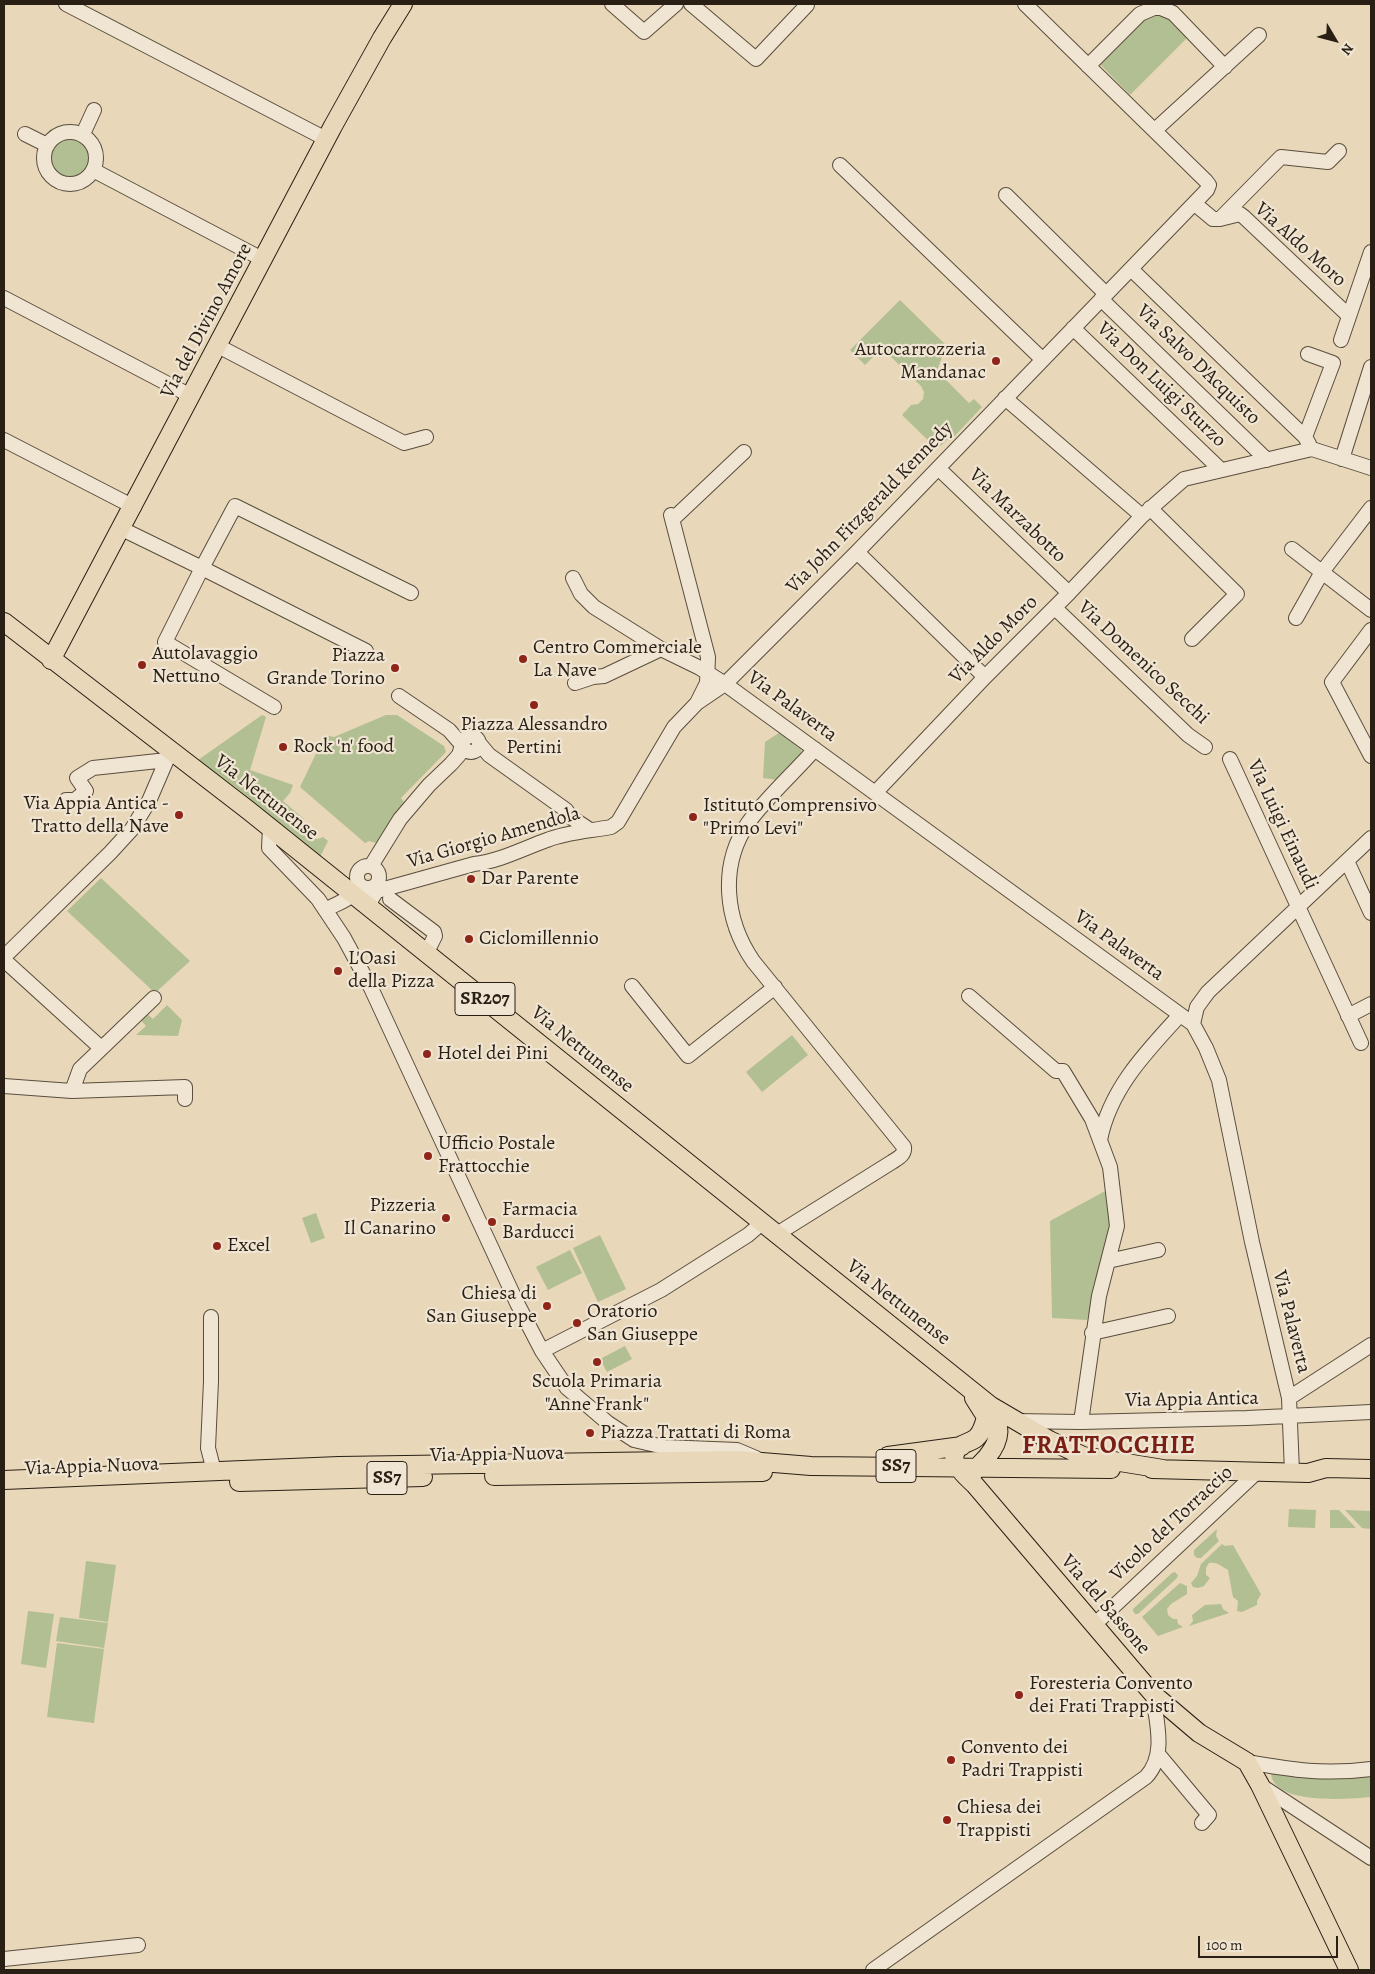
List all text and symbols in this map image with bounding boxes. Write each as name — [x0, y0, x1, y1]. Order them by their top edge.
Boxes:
north arrow — [1310, 15, 1360, 65]
text: N — [1337, 40, 1358, 59]
street label: Via Aldo Moro — [1249, 198, 1351, 292]
street label: Via del Divino Amore — [156, 239, 258, 403]
street label: Via Salvo D'Acquisto — [1131, 300, 1265, 430]
street label: Via Don Luigi Sturzo — [1091, 317, 1231, 453]
place label: Autocarrozzeria Mandanac — [855, 338, 986, 385]
marker: Autocarrozzeria Mandanac — [990, 355, 1002, 367]
street label: Via John Fitzgerald Kennedy — [782, 417, 958, 599]
street label: Via Marzabotto — [963, 464, 1071, 568]
street label: Via Aldo Moro — [945, 591, 1043, 689]
street label: Via Domenico Secchi — [1072, 596, 1214, 730]
place label: Centro Commerciale La Nave — [533, 636, 702, 683]
place label: Autolavaggio Nettuno — [152, 642, 258, 689]
place label: Piazza Grande Torino — [267, 644, 385, 691]
marker: Centro Commerciale La Nave — [517, 653, 529, 665]
marker: Autolavaggio Nettuno — [136, 659, 148, 671]
marker: Piazza Grande Torino — [389, 662, 401, 674]
street label: Via Palaverta — [742, 666, 842, 748]
marker: Piazza Alessandro Pertini — [528, 699, 540, 711]
place label: Piazza Alessandro Pertini — [460, 713, 608, 760]
place label: Rock 'n' food — [293, 735, 394, 759]
marker: Rock 'n' food — [277, 741, 289, 753]
street label: Via Nettunense — [209, 750, 323, 846]
street label: Via Luigi Einaudi — [1241, 756, 1323, 894]
place label: Via Appia Antica - Tratto della Nave — [24, 792, 169, 839]
place label: Istituto Comprensivo "Primo Levi" — [703, 794, 877, 841]
street label: Via Giorgio Amendola — [405, 802, 583, 874]
marker: Via Appia Antica - Tratto della Nave — [173, 809, 185, 821]
marker: Istituto Comprensivo "Primo Levi" — [687, 811, 699, 823]
place label: Dar Parente — [481, 867, 579, 891]
marker: Dar Parente — [465, 873, 477, 885]
street label: Via Palaverta — [1069, 905, 1169, 987]
place label: Ciclomillennio — [479, 927, 599, 951]
marker: Ciclomillennio — [463, 933, 475, 945]
place label: L'Oasi della Pizza — [348, 947, 435, 994]
marker: L'Oasi della Pizza — [332, 965, 344, 977]
road number: SR207 — [455, 982, 515, 1016]
street label: Via Nettunense — [526, 1001, 638, 1099]
place label: Hotel dei Pini — [437, 1042, 548, 1066]
marker: Hotel dei Pini — [421, 1048, 433, 1060]
place label: Ufficio Postale Frattocchie — [438, 1132, 555, 1179]
marker: Ufficio Postale Frattocchie — [422, 1150, 434, 1162]
place label: Pizzeria Il Canarino — [344, 1194, 436, 1241]
place label: Farmacia Barducci — [502, 1198, 578, 1245]
marker: Pizzeria Il Canarino — [440, 1212, 452, 1224]
marker: Farmacia Barducci — [486, 1216, 498, 1228]
place label: Excel — [227, 1234, 270, 1258]
marker: Excel — [211, 1240, 223, 1252]
street label: Via Nettunense — [841, 1255, 955, 1351]
street label: Via Palaverta — [1267, 1268, 1315, 1376]
place label: Chiesa di San Giuseppe — [426, 1282, 537, 1329]
marker: Chiesa di San Giuseppe — [541, 1300, 553, 1312]
place label: Oratorio San Giuseppe — [587, 1300, 698, 1347]
marker: Oratorio San Giuseppe — [571, 1317, 583, 1329]
marker: Scuola Primaria "Anne Frank" — [591, 1356, 603, 1368]
place label: Scuola Primaria "Anne Frank" — [532, 1370, 662, 1417]
street label: Via Appia Antica — [1125, 1387, 1259, 1413]
place label: Piazza Trattati di Roma — [600, 1421, 791, 1445]
marker: Piazza Trattati di Roma — [584, 1427, 596, 1439]
district label: FRATTOCCHIE — [1021, 1432, 1197, 1462]
street label: Via Appia Nuova — [430, 1442, 564, 1468]
road number: SS7 — [876, 1450, 916, 1482]
street label: Via Appia Nuova — [24, 1453, 160, 1481]
street label: Vicolo del Torraccio — [1106, 1461, 1238, 1587]
road number: SS7 — [367, 1462, 407, 1495]
street label: Via del Sassone — [1055, 1550, 1155, 1660]
place label: Foresteria Convento dei Frati Trappisti — [1029, 1672, 1193, 1719]
marker: Foresteria Convento dei Frati Trappisti — [1013, 1689, 1025, 1701]
place label: Convento dei Padri Trappisti — [961, 1736, 1083, 1783]
marker: Convento dei Padri Trappisti — [945, 1754, 957, 1766]
place label: Chiesa dei Trappisti — [957, 1796, 1041, 1843]
marker: Chiesa dei Trappisti — [941, 1814, 953, 1826]
scale bar — [1200, 1926, 1340, 1958]
text: 100 m — [1206, 1935, 1243, 1955]

